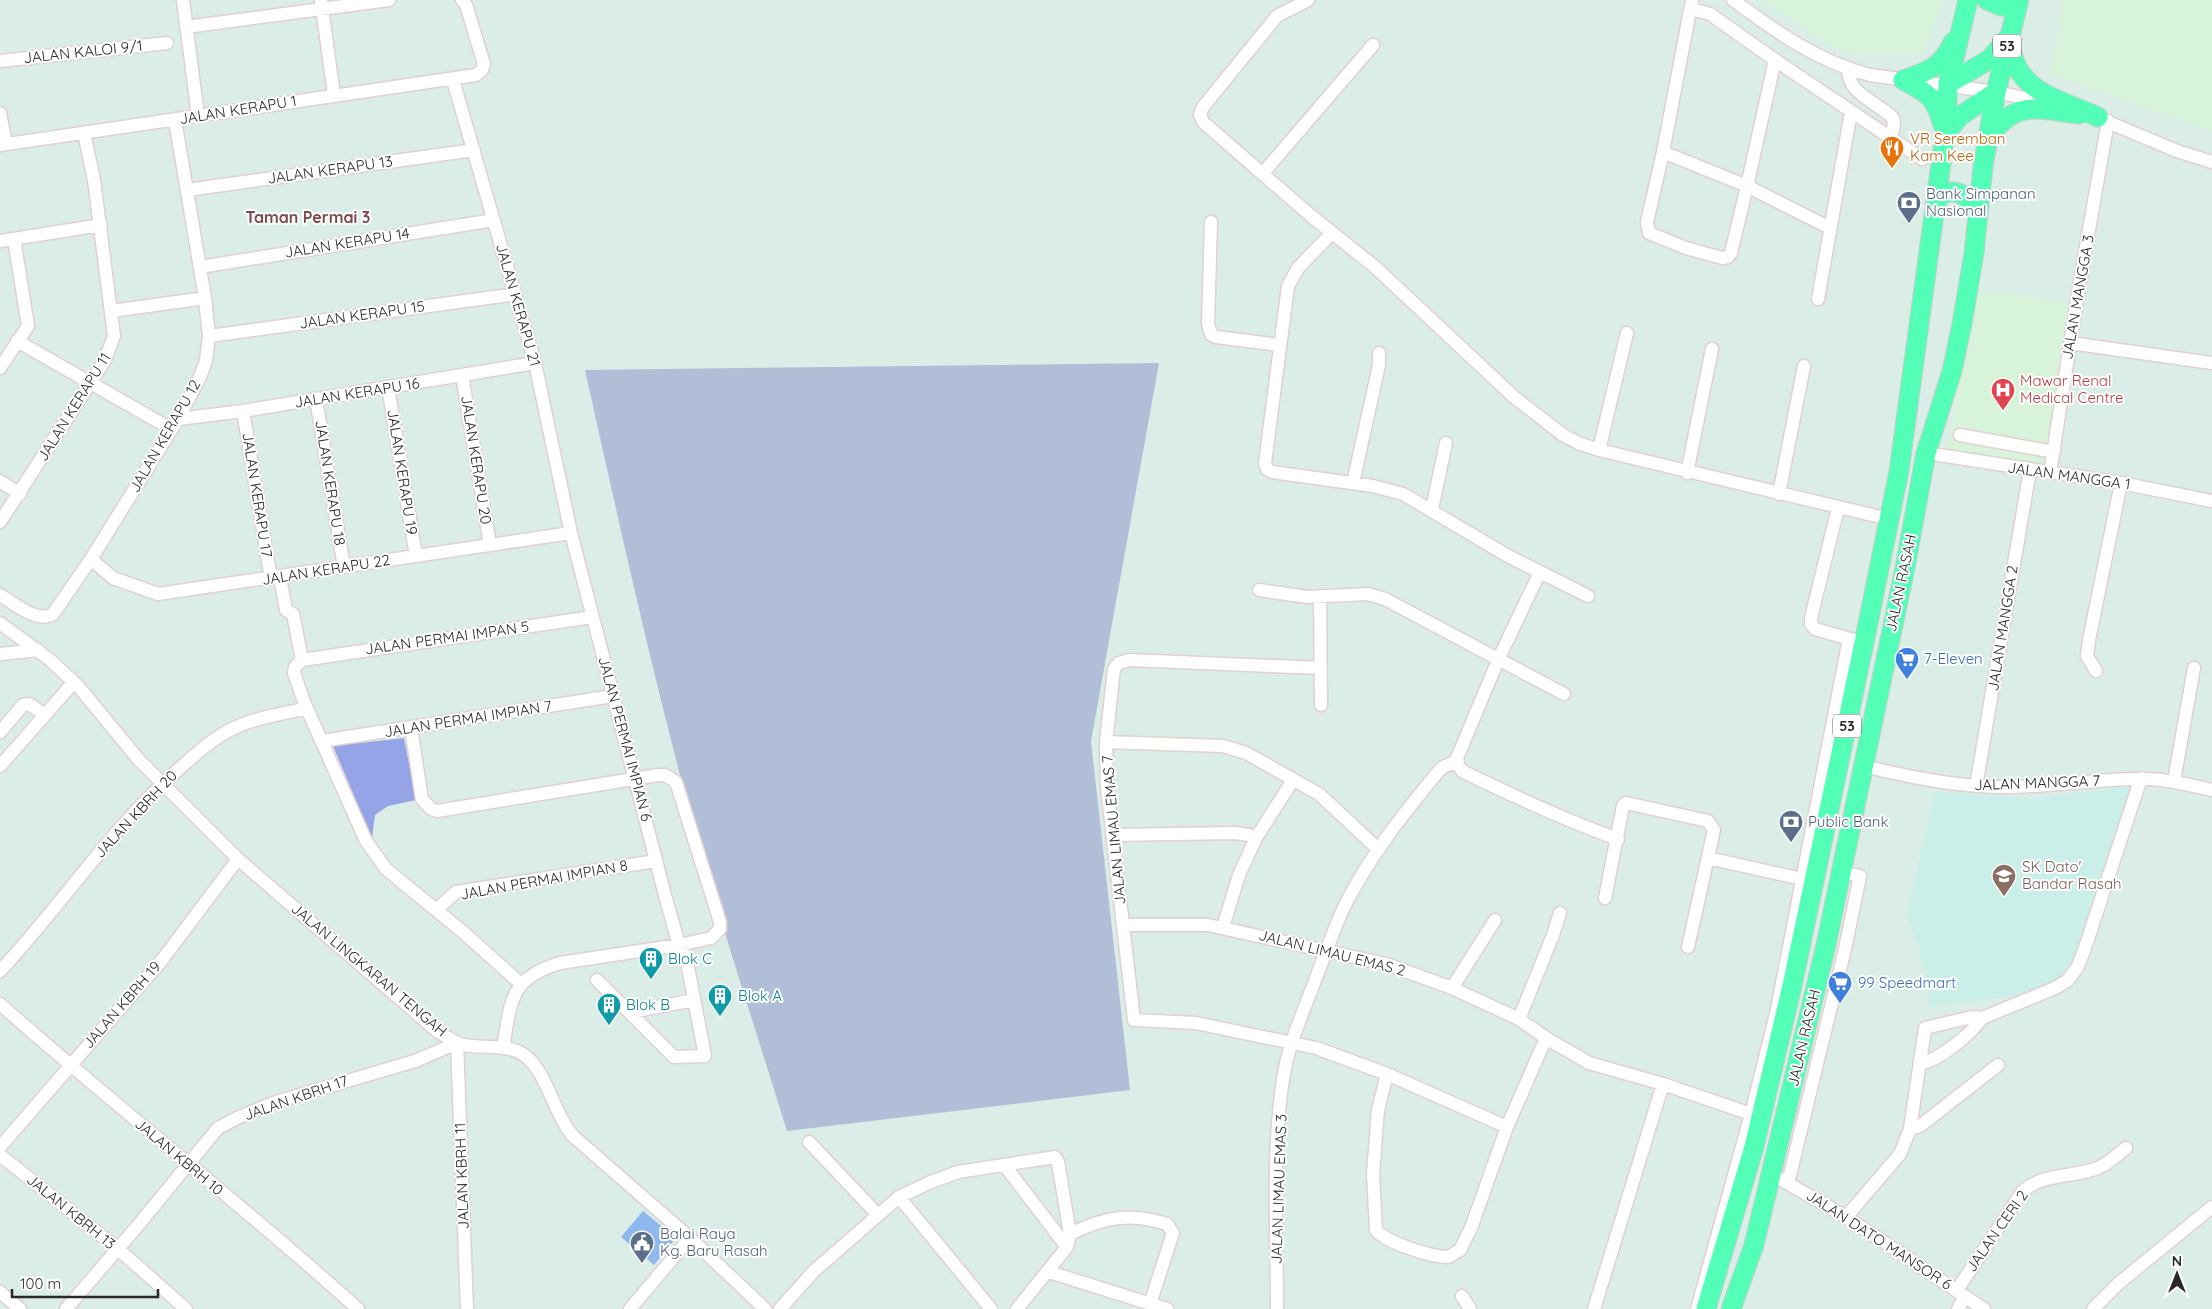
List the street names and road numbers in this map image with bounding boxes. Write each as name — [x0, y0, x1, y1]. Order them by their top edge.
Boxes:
road number: 53 — [1993, 34, 2021, 58]
street label: JALAN KALOI 9/1 — [23, 36, 143, 67]
street label: JALAN KERAPU 1 — [178, 91, 298, 128]
street label: JALAN KERAPU 13 — [266, 151, 394, 188]
street label: JALAN KERAPU 14 — [283, 223, 411, 262]
street label: JALAN MANGGA 3 — [2057, 233, 2098, 361]
street label: JALAN KERAPU 21 — [492, 241, 545, 368]
street label: JALAN KERAPU 15 — [298, 296, 426, 333]
street label: JALAN KERAPU 11 — [33, 349, 114, 464]
street label: JALAN KERAPU 16 — [293, 373, 421, 412]
street label: JALAN KERAPU 12 — [125, 376, 204, 495]
street label: JALAN KERAPU 20 — [457, 394, 496, 526]
street label: JALAN KERAPU 19 — [383, 408, 422, 536]
street label: JALAN KERAPU 18 — [311, 419, 350, 547]
street label: JALAN KERAPU 17 — [238, 431, 277, 559]
street label: JALAN MANGGA 1 — [2006, 457, 2132, 494]
street label: JALAN RASAH — [1881, 532, 1920, 634]
street label: JALAN KERAPU 22 — [260, 550, 391, 589]
street label: JALAN MANGGA 2 — [1983, 564, 2022, 692]
street label: JALAN PERMAI IMPAN 5 — [364, 617, 530, 658]
street label: JALAN PERMAI IMPIAN 6 — [594, 654, 657, 823]
street label: JALAN PERMAI IMPIAN 7 — [383, 696, 553, 741]
road number: 53 — [1833, 714, 1861, 738]
street label: JALAN LIMAU EMAS 7 — [1097, 754, 1130, 906]
street label: JALAN KBRH 20 — [90, 766, 181, 861]
street label: JALAN MANGGA 7 — [1974, 771, 2101, 794]
street label: JALAN PERMAI IMPIAN 8 — [459, 855, 629, 904]
street label: JALAN LINGKARAN TENGAH — [287, 899, 451, 1040]
street label: JALAN LIMAU EMAS 2 — [1257, 925, 1408, 980]
street label: JALAN KBRH 19 — [79, 957, 165, 1052]
street label: JALAN RASAH — [1783, 987, 1824, 1088]
street label: JALAN KBRH 17 — [241, 1071, 351, 1124]
street label: JALAN LIMAU EMAS 3 — [1266, 1113, 1291, 1264]
street label: JALAN KBRH 10 — [131, 1114, 228, 1199]
street label: JALAN KBRH 11 — [450, 1122, 473, 1230]
street label: JALAN KBRH 13 — [23, 1170, 120, 1253]
street label: JALAN DATO MANSOR 6 — [1803, 1185, 1956, 1294]
street label: JALAN CERI 2 — [1961, 1186, 2032, 1275]

